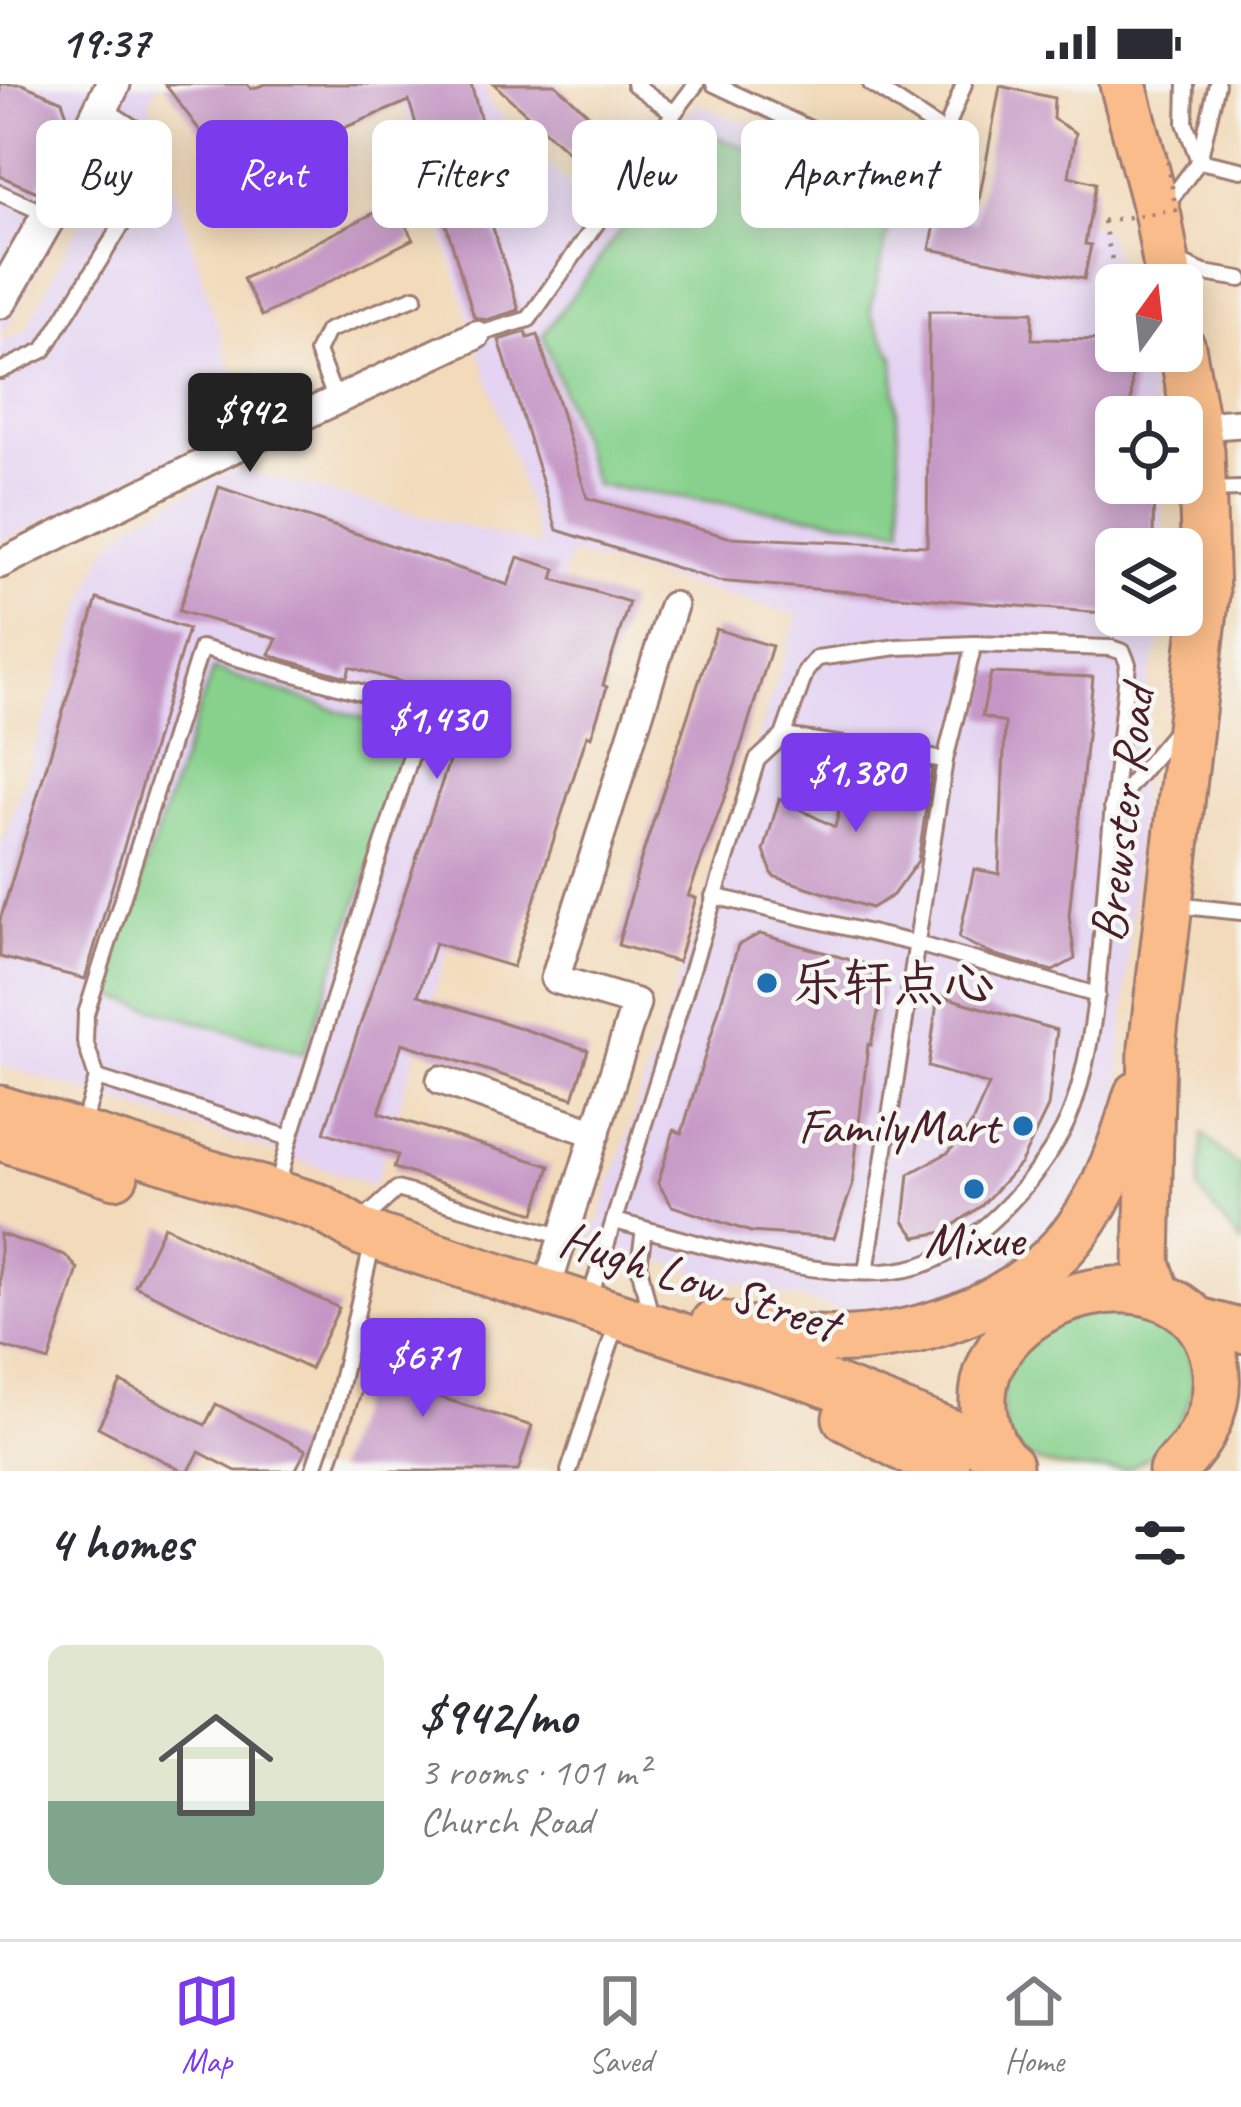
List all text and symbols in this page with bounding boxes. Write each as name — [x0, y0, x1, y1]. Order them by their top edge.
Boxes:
text: 19:37 — [60, 14, 149, 71]
chip: Buy — [36, 120, 172, 228]
chip: Rent — [196, 120, 348, 228]
chip: Filters — [372, 120, 548, 228]
chip: New — [572, 120, 717, 228]
chip: Apartment — [741, 120, 979, 228]
north arrow — [1095, 264, 1203, 372]
map controls — [1095, 264, 1203, 636]
pin: $942 — [179, 373, 321, 475]
text: $942 — [215, 387, 285, 436]
button: locate — [1095, 396, 1203, 504]
button: layers — [1095, 528, 1203, 636]
street label: Brewster Road — [1075, 676, 1170, 945]
pin: $1,430 — [339, 680, 535, 782]
text: $1,430 — [389, 694, 485, 743]
pin: $1,380 — [758, 733, 954, 835]
text: $1,380 — [808, 747, 904, 796]
place label: 乐轩点心 — [791, 951, 995, 1015]
marker: 乐轩点心 — [754, 970, 780, 996]
place label: FamilyMart — [798, 1094, 1004, 1158]
marker: FamilyMart — [1010, 1113, 1036, 1139]
marker: Mixue — [961, 1176, 987, 1202]
street label: Hugh Low Street — [552, 1206, 852, 1358]
place label: Mixue — [924, 1207, 1027, 1271]
pin: $671 — [352, 1318, 494, 1420]
text: $671 — [388, 1332, 458, 1381]
icon: filters — [1127, 1510, 1193, 1576]
text: 4 homes — [48, 1511, 192, 1575]
text: $942/mo — [420, 1684, 577, 1748]
icon: home — [144, 1693, 288, 1837]
text: 3 rooms · 101 m² — [420, 1748, 648, 1797]
text: Church Road — [420, 1797, 593, 1846]
tab: Map — [174, 1968, 240, 2082]
tab: Saved — [587, 1968, 653, 2082]
tab: Home — [1001, 1968, 1067, 2082]

